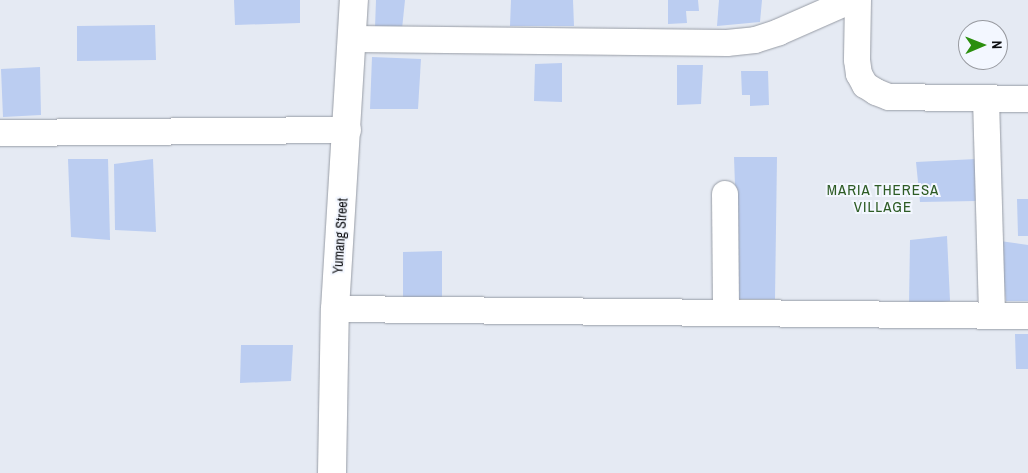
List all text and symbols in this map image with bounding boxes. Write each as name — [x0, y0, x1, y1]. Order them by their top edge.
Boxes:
north arrow — [958, 20, 1008, 70]
text: N — [988, 40, 1006, 49]
district label: MARIA THERESA VILLAGE — [825, 180, 941, 215]
street label: Yumang Street — [329, 198, 351, 274]

